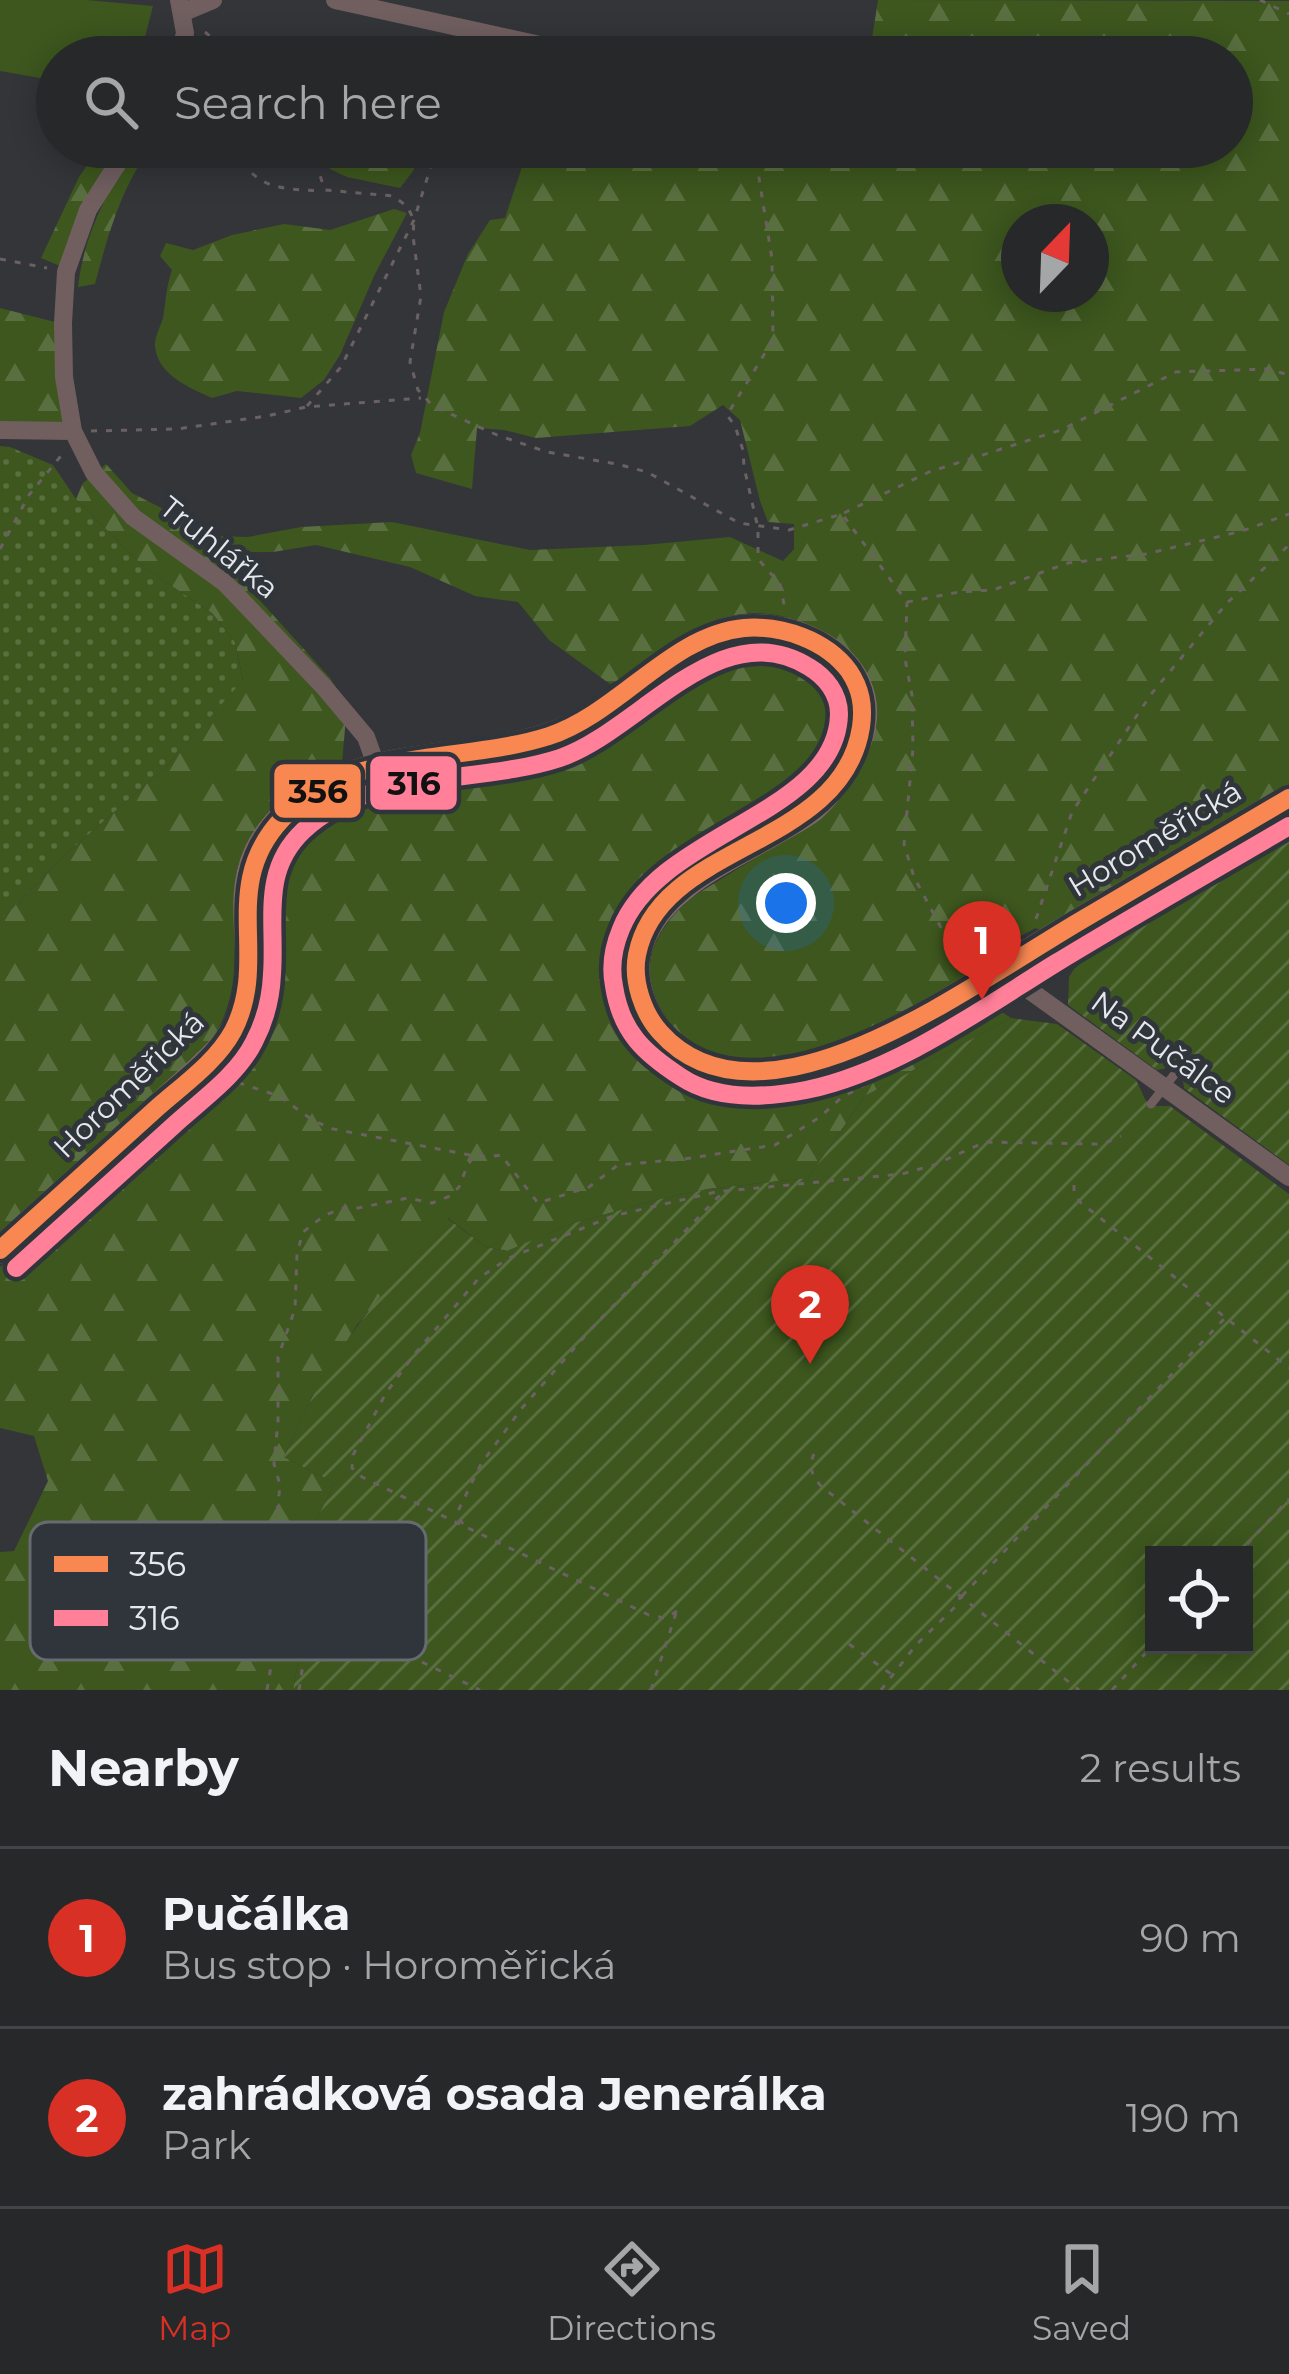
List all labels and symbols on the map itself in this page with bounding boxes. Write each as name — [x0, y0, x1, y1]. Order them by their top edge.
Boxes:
north arrow — [1001, 204, 1109, 312]
street label: Truhlářka — [152, 488, 286, 607]
line badge: 316 — [368, 754, 459, 812]
line badge: 356 — [272, 762, 363, 820]
text: 316 — [386, 763, 441, 803]
text: 356 — [287, 771, 348, 811]
street label: Horoměřická — [1061, 772, 1248, 905]
your location — [756, 873, 816, 933]
pin: 1 — [943, 901, 1021, 1000]
street label: Na Pučálce — [1084, 983, 1243, 1112]
street label: Horoměřická — [45, 1003, 212, 1166]
pin: 2 — [771, 1265, 849, 1364]
legend — [30, 1522, 426, 1660]
text: 356 — [129, 1544, 186, 1584]
text: 316 — [129, 1598, 180, 1638]

